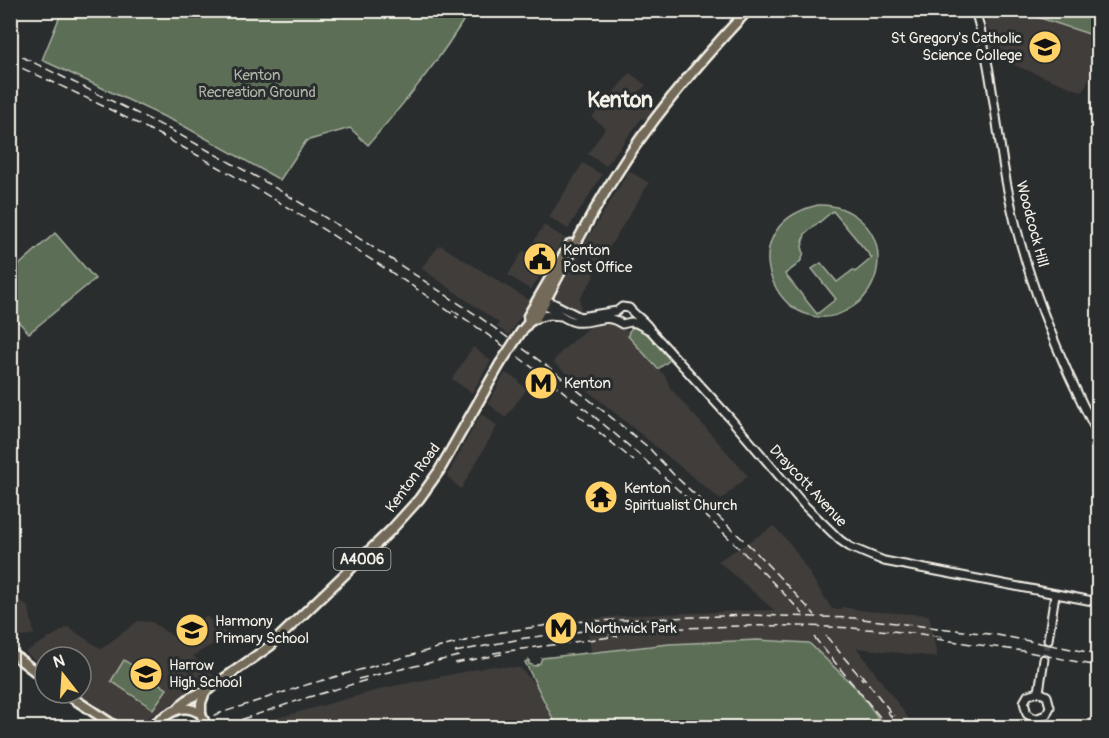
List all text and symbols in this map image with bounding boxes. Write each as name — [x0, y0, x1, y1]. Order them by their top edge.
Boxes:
place label: St Gregory's Catholic Science College — [891, 29, 1023, 65]
school or university icon: St Gregory's Catholic Science College — [1027, 29, 1063, 65]
park label: Kenton Recreation Ground — [198, 66, 316, 102]
district label: Kenton — [587, 87, 653, 114]
street label: Woodcock Hill — [1011, 179, 1053, 269]
public building icon: Kenton Post Office — [522, 241, 558, 277]
place label: Kenton Post Office — [563, 241, 633, 277]
metro station icon: Kenton — [523, 365, 559, 401]
place label: Kenton — [564, 374, 611, 393]
street label: Kenton Road — [381, 440, 445, 516]
street label: Draycott Avenue — [765, 441, 851, 531]
temple icon: Kenton Spiritualist Church — [583, 479, 619, 515]
place label: Kenton Spiritualist Church — [624, 479, 737, 515]
road number: A4006 — [334, 548, 391, 570]
metro station icon: Northwick Park — [543, 610, 579, 646]
school or university icon: Harmony Primary School — [174, 612, 210, 648]
place label: Harmony Primary School — [215, 612, 309, 648]
place label: Northwick Park — [584, 619, 678, 638]
north arrow — [33, 645, 93, 705]
text: N — [51, 650, 67, 673]
school or university icon: Harrow High School — [128, 656, 164, 692]
place label: Harrow High School — [169, 656, 242, 692]

